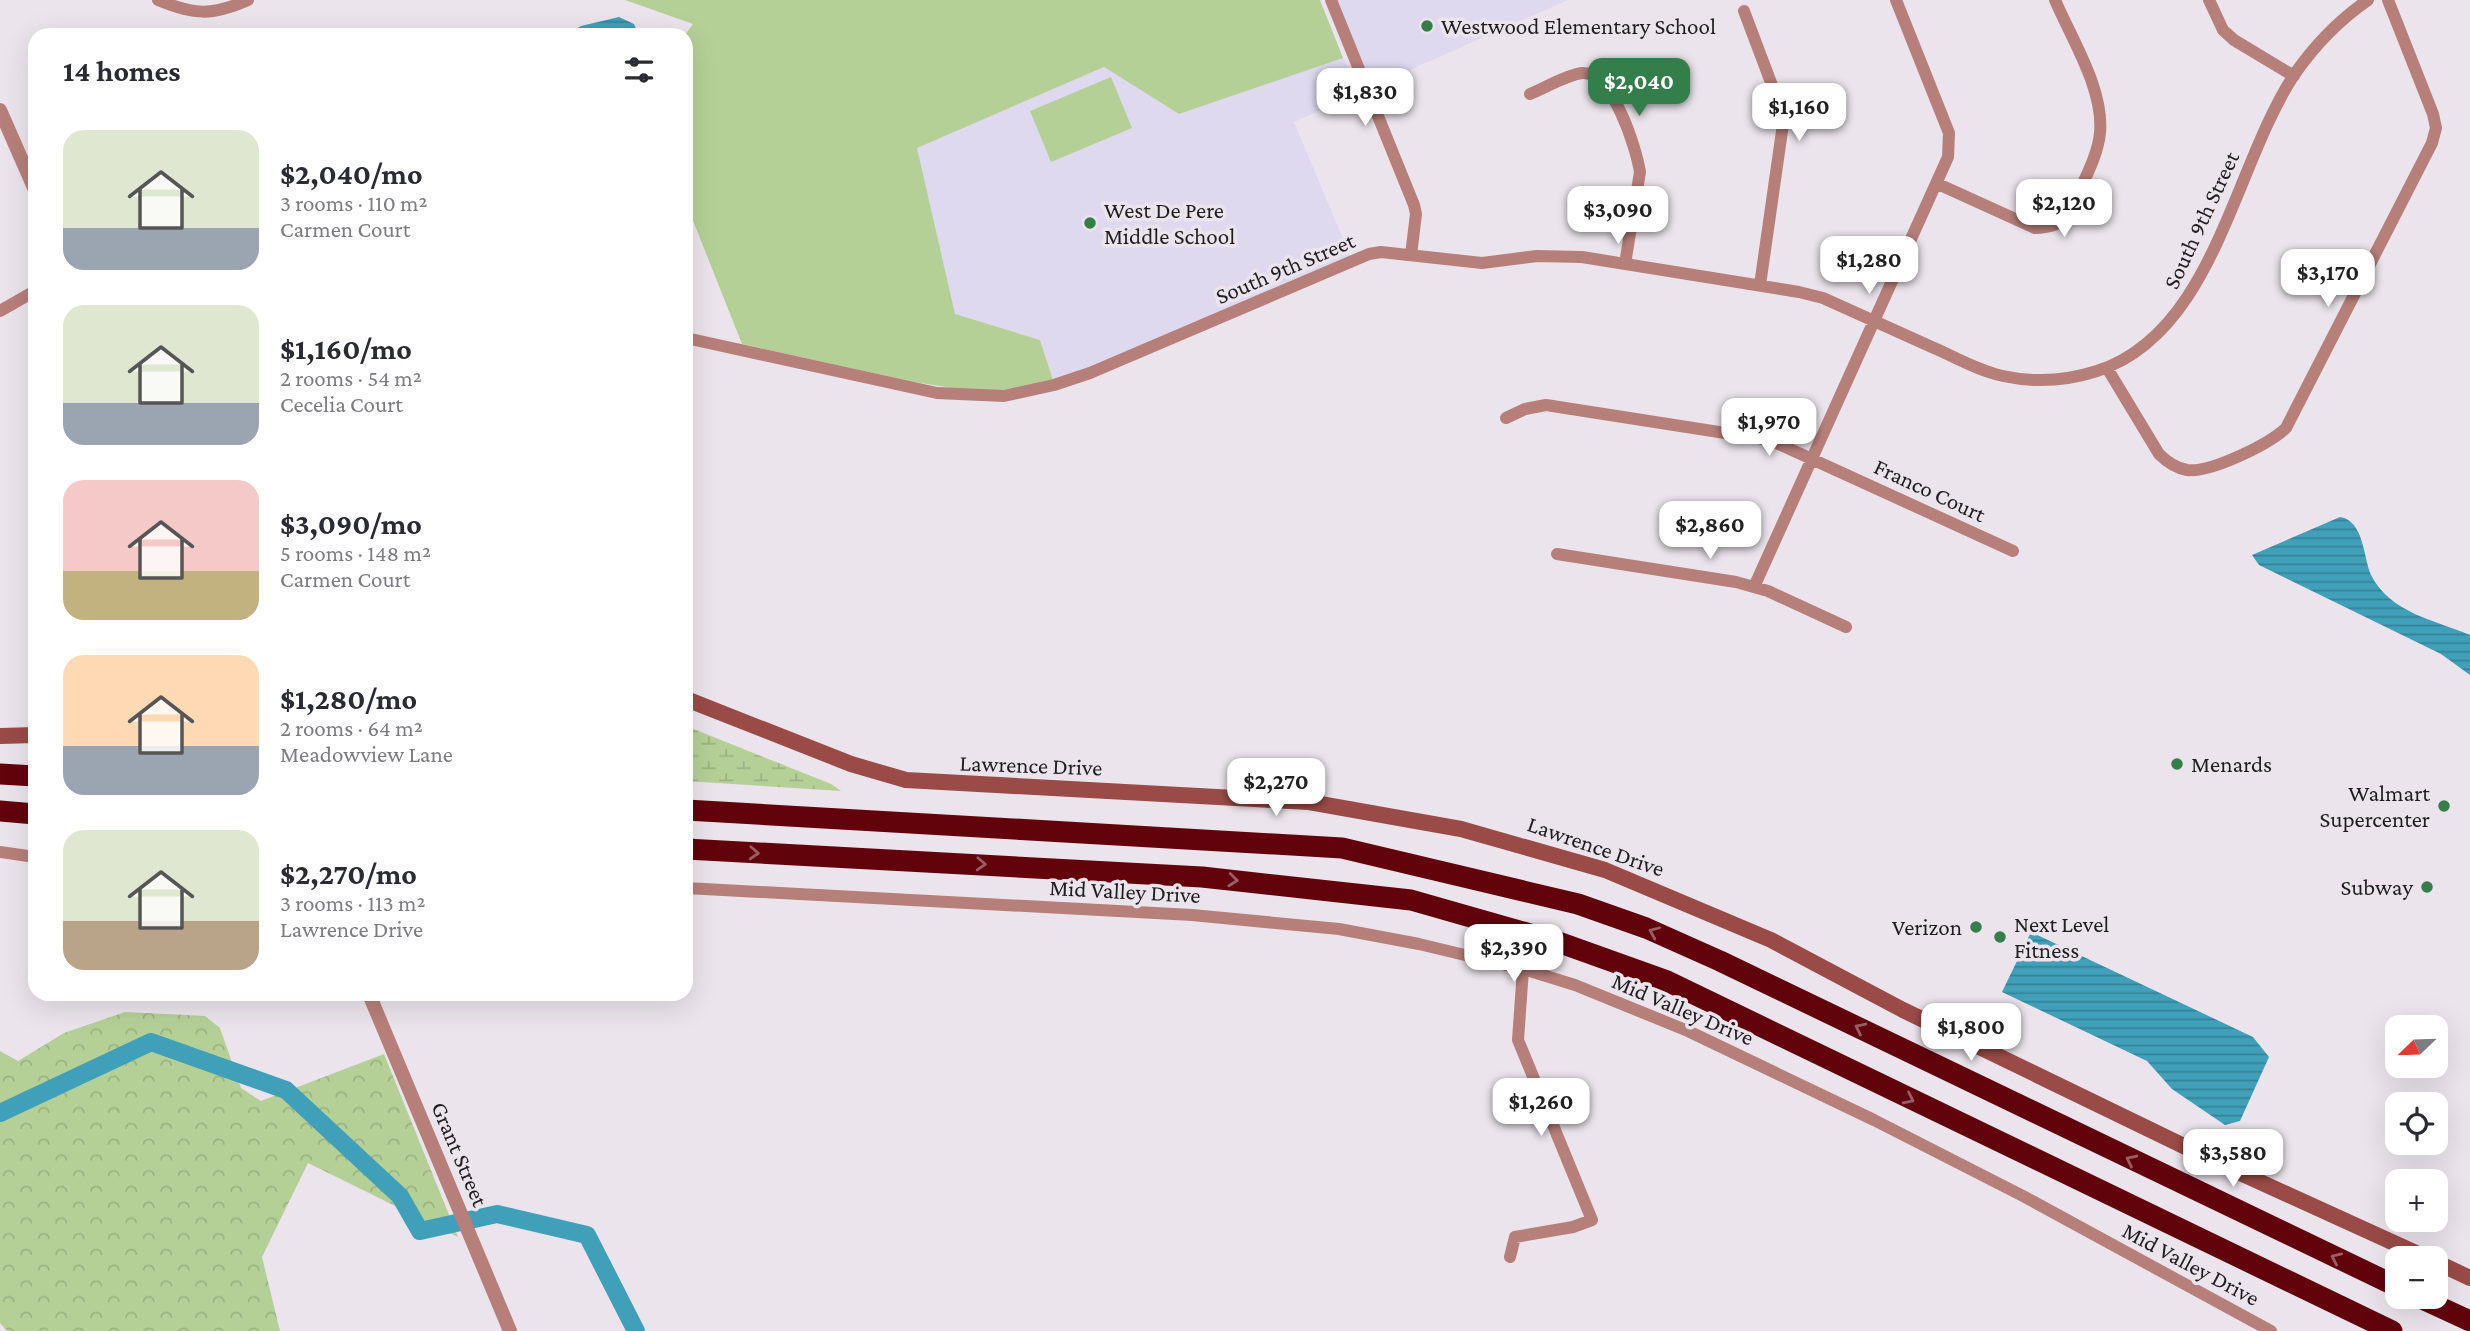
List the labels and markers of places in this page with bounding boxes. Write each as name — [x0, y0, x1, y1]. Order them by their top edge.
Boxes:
place label: Westwood Elementary School — [1441, 13, 1716, 39]
marker: Westwood Elementary School — [1419, 18, 1435, 34]
pin: $2,040 — [1582, 58, 1696, 118]
pin: $1,830 — [1308, 68, 1422, 128]
pin: $1,160 — [1742, 83, 1856, 143]
pin: $2,120 — [2007, 180, 2121, 239]
pin: $3,090 — [1561, 187, 1675, 246]
place label: West De Pere Middle School — [1104, 197, 1235, 249]
marker: West De Pere Middle School — [1082, 215, 1098, 231]
pin: $1,280 — [1812, 236, 1926, 296]
pin: $3,170 — [2271, 250, 2385, 309]
pin: $1,970 — [1712, 398, 1826, 458]
pin: $2,860 — [1653, 502, 1767, 561]
place label: Menards — [2191, 751, 2272, 777]
marker: Menards — [2169, 756, 2185, 772]
pin: $2,270 — [1219, 758, 1333, 818]
place label: Walmart Supercenter — [2320, 780, 2430, 832]
marker: Walmart Supercenter — [2436, 798, 2452, 814]
place label: Subway — [2340, 874, 2413, 900]
marker: Subway — [2419, 879, 2435, 895]
place label: Next Level Fitness — [2014, 911, 2109, 963]
place label: Verizon — [1892, 914, 1962, 940]
marker: Verizon — [1968, 919, 1984, 935]
pin: $2,390 — [1457, 925, 1571, 984]
marker: Next Level Fitness — [1992, 929, 2008, 945]
pin: $1,800 — [1914, 1004, 2028, 1063]
pin: $1,260 — [1484, 1078, 1598, 1138]
pin: $3,580 — [2176, 1130, 2290, 1189]

